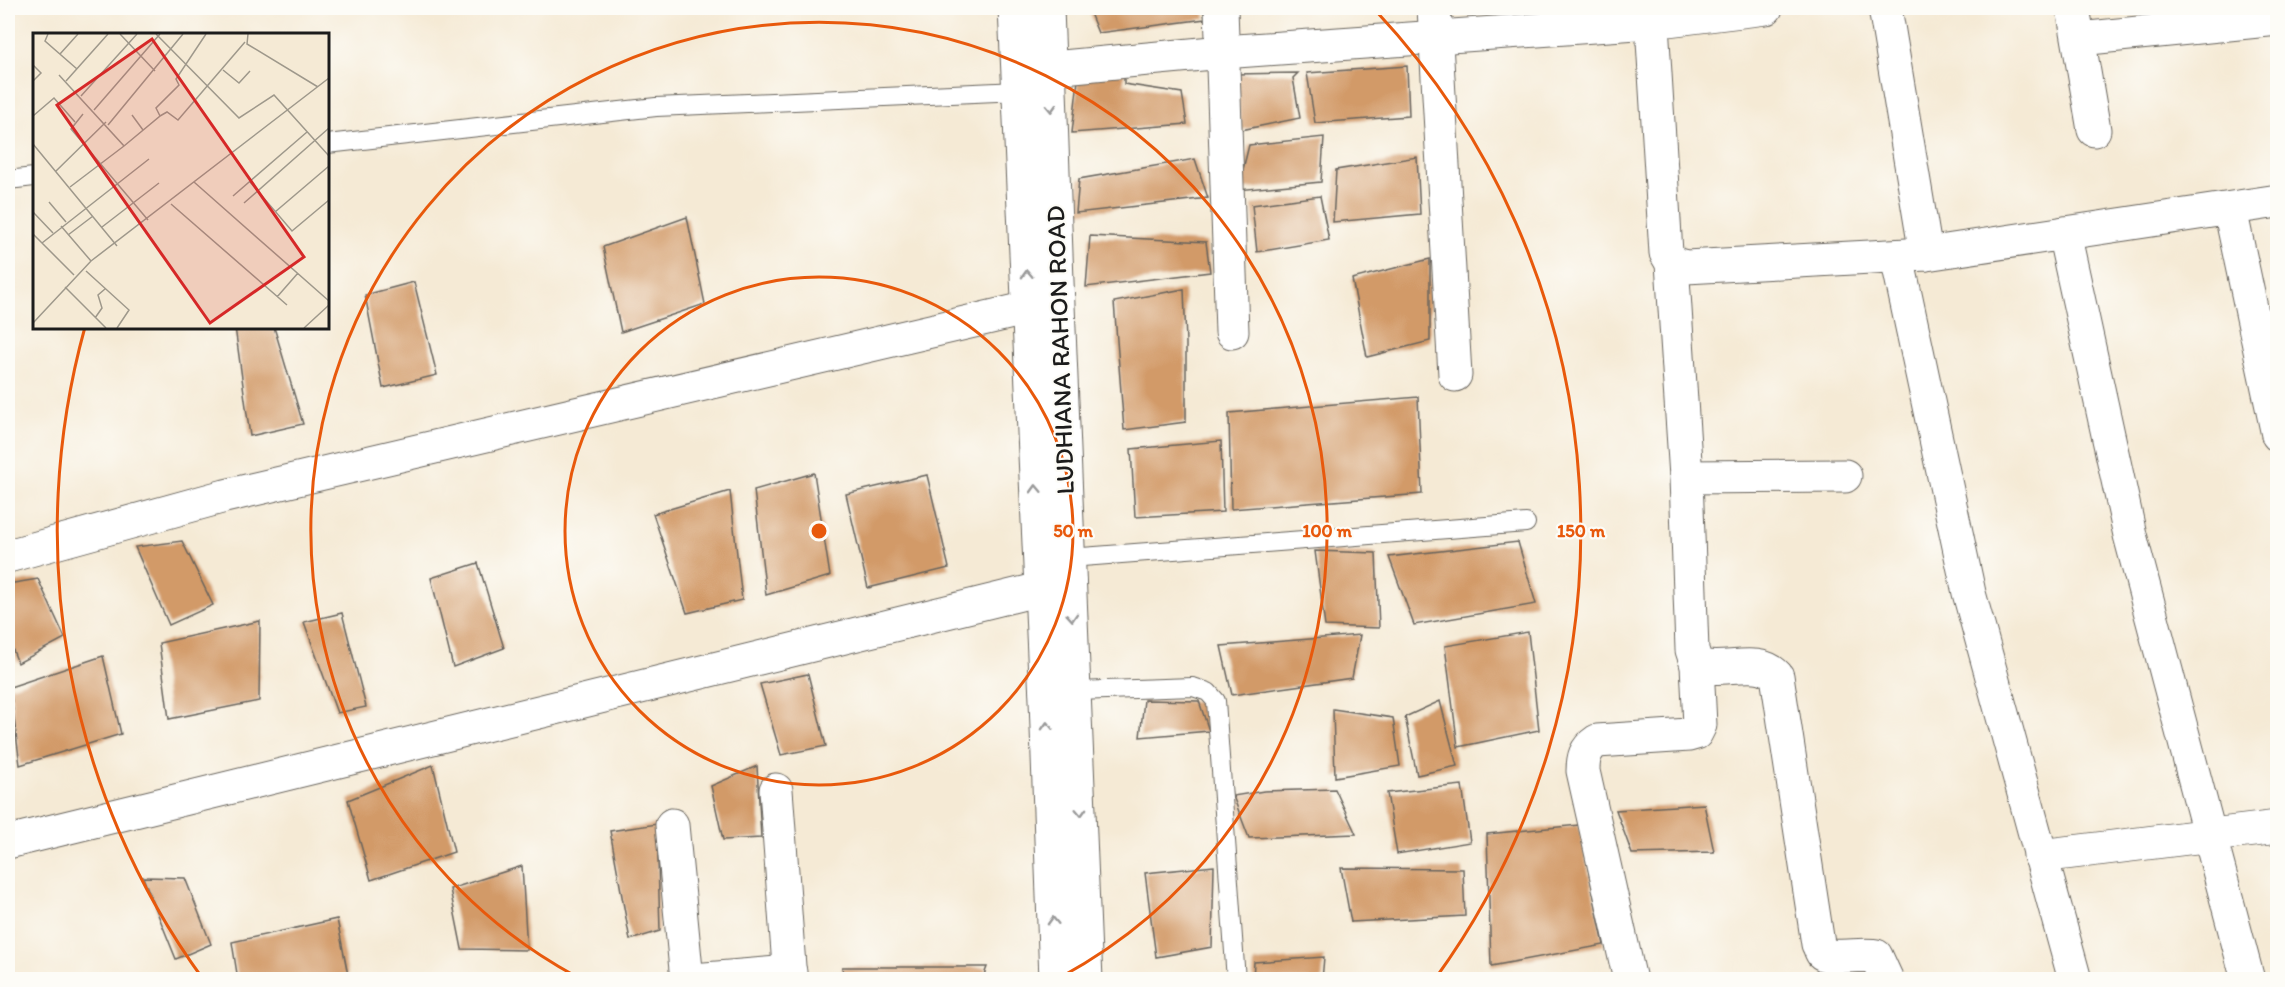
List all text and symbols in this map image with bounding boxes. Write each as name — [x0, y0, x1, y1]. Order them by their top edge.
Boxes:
inset map — [33, 33, 328, 328]
one-way arrow — [1044, 103, 1057, 112]
street label: LUDHIANA RAHON ROAD — [1039, 205, 1081, 495]
one-way arrow — [1021, 269, 1034, 278]
one-way arrow — [1030, 485, 1043, 494]
text: 50 m — [1053, 520, 1094, 542]
text: 100 m — [1302, 520, 1353, 542]
text: 150 m — [1557, 520, 1606, 542]
centre of rings — [809, 521, 829, 541]
one-way arrow — [1065, 613, 1078, 622]
one-way arrow — [1040, 722, 1053, 731]
one-way arrow — [1074, 808, 1087, 817]
one-way arrow — [1047, 917, 1060, 926]

